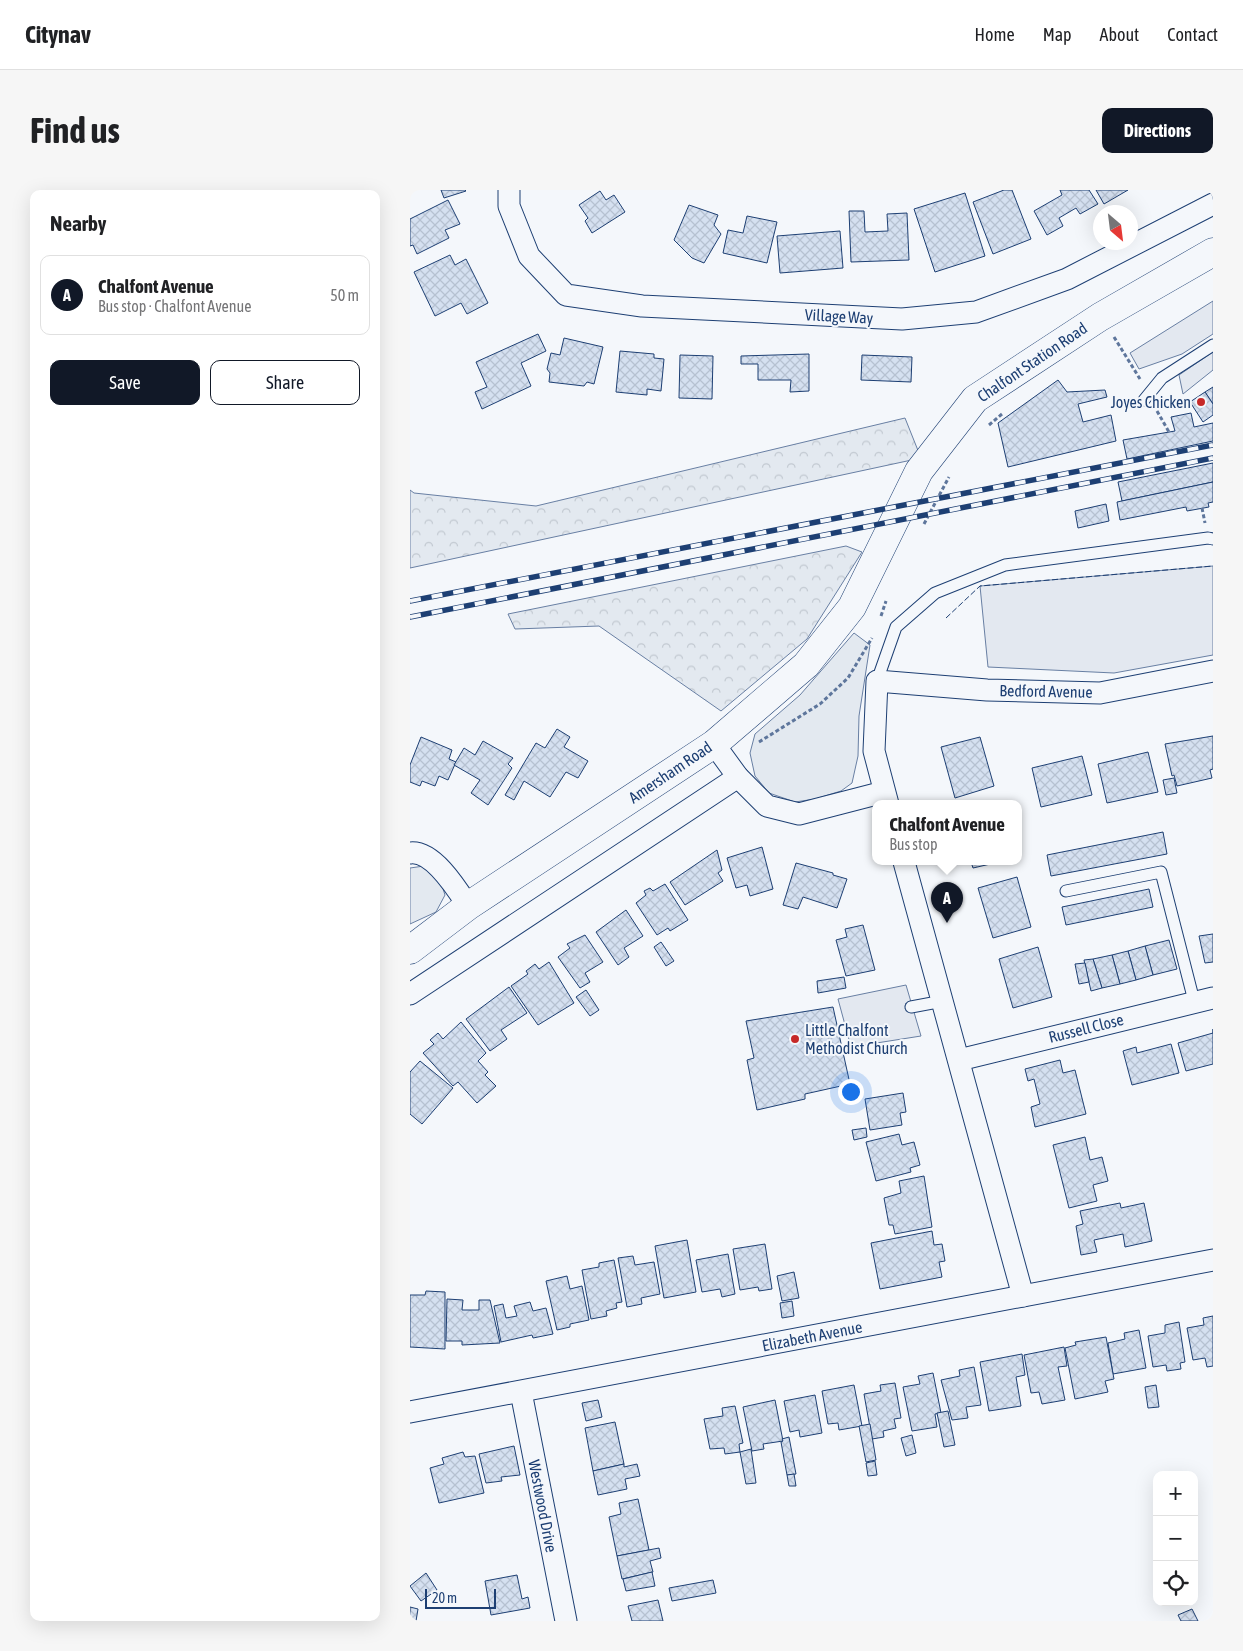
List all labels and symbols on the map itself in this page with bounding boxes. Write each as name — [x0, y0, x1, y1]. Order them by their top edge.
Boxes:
north arrow — [1093, 205, 1138, 250]
street label: Village Way — [804, 305, 874, 328]
street label: Chalfont Station Road — [974, 319, 1090, 405]
place label: Joyes Chicken — [1111, 393, 1191, 412]
marker: Joyes Chicken — [1195, 396, 1207, 408]
street label: Bedford Avenue — [999, 681, 1093, 701]
street label: Amersham Road — [625, 738, 715, 806]
pin: A — [931, 882, 963, 923]
street label: Russell Close — [1047, 1010, 1125, 1046]
place label: Little Chalfont Methodist Church — [805, 1021, 908, 1057]
marker: Little Chalfont Methodist Church — [789, 1033, 801, 1045]
your location — [838, 1079, 864, 1105]
street label: Elizabeth Avenue — [760, 1317, 864, 1355]
street label: Westwood Drive — [525, 1458, 561, 1554]
scale bar — [425, 1586, 496, 1609]

